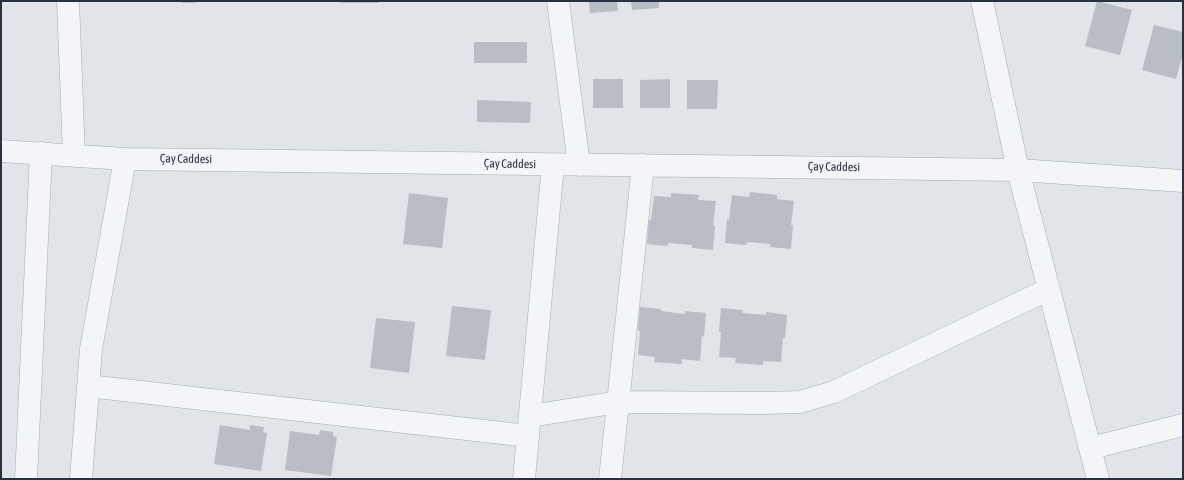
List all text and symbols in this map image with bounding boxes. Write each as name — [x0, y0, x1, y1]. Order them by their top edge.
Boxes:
street label: Çay Caddesi — [160, 151, 212, 167]
street label: Çay Caddesi — [484, 156, 536, 172]
street label: Çay Caddesi — [808, 159, 860, 175]

